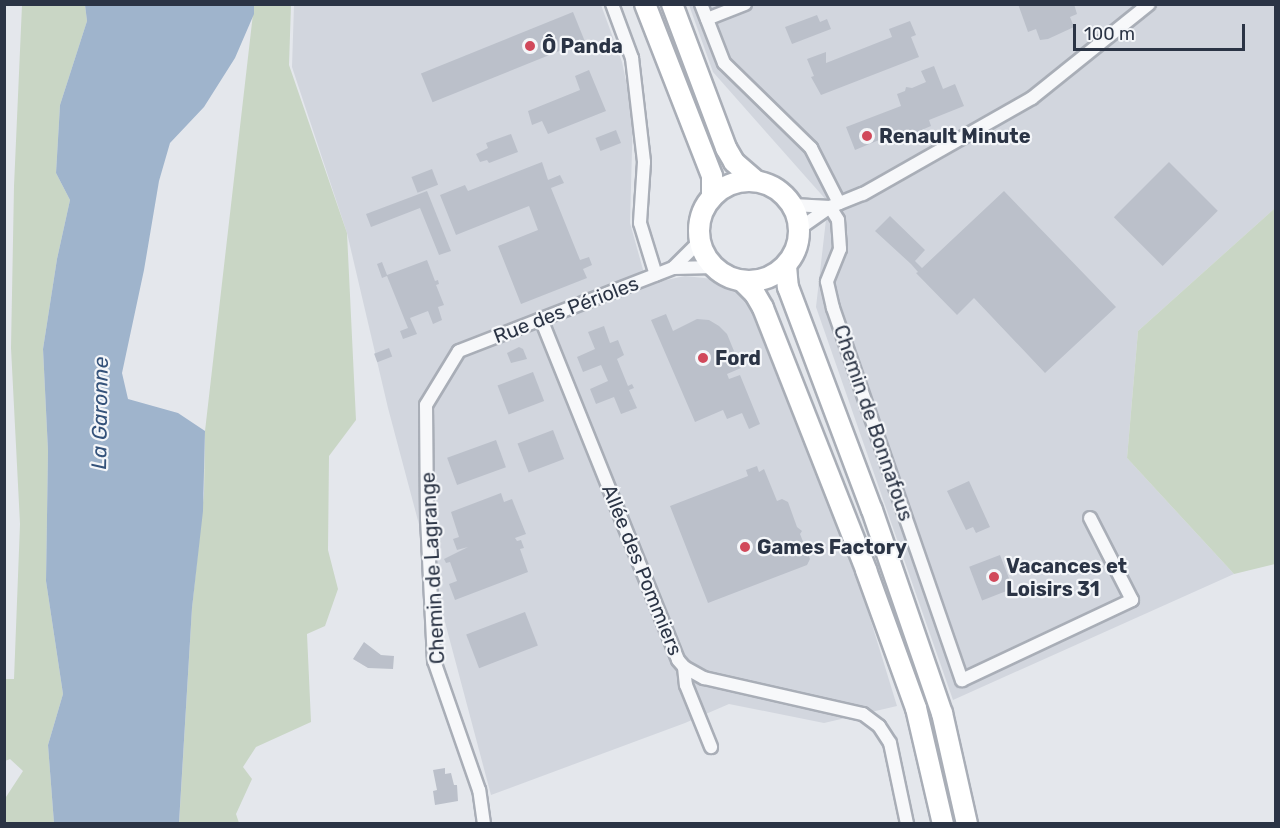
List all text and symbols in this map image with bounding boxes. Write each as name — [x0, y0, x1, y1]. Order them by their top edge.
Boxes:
scale bar — [1076, 12, 1248, 50]
text: 100 m — [1084, 23, 1135, 45]
place label: Ô Panda — [542, 34, 623, 58]
marker: Ô Panda — [523, 39, 537, 53]
place label: Renault Minute — [879, 124, 1031, 148]
marker: Renault Minute — [860, 129, 874, 143]
street label: Rue des Périoles — [490, 271, 642, 349]
street label: Chemin de Bonnafous — [828, 322, 918, 524]
place label: Ford — [715, 346, 761, 370]
marker: Ford — [696, 351, 710, 365]
water label: La Garonne — [86, 356, 114, 470]
street label: Chemin de Lagrange — [416, 471, 450, 665]
street label: Allée des Pommiers — [597, 481, 687, 659]
place label: Games Factory — [757, 535, 907, 559]
marker: Games Factory — [738, 540, 752, 554]
place label: Vacances et Loisirs 31 — [1006, 554, 1127, 601]
marker: Vacances et Loisirs 31 — [987, 570, 1001, 584]

